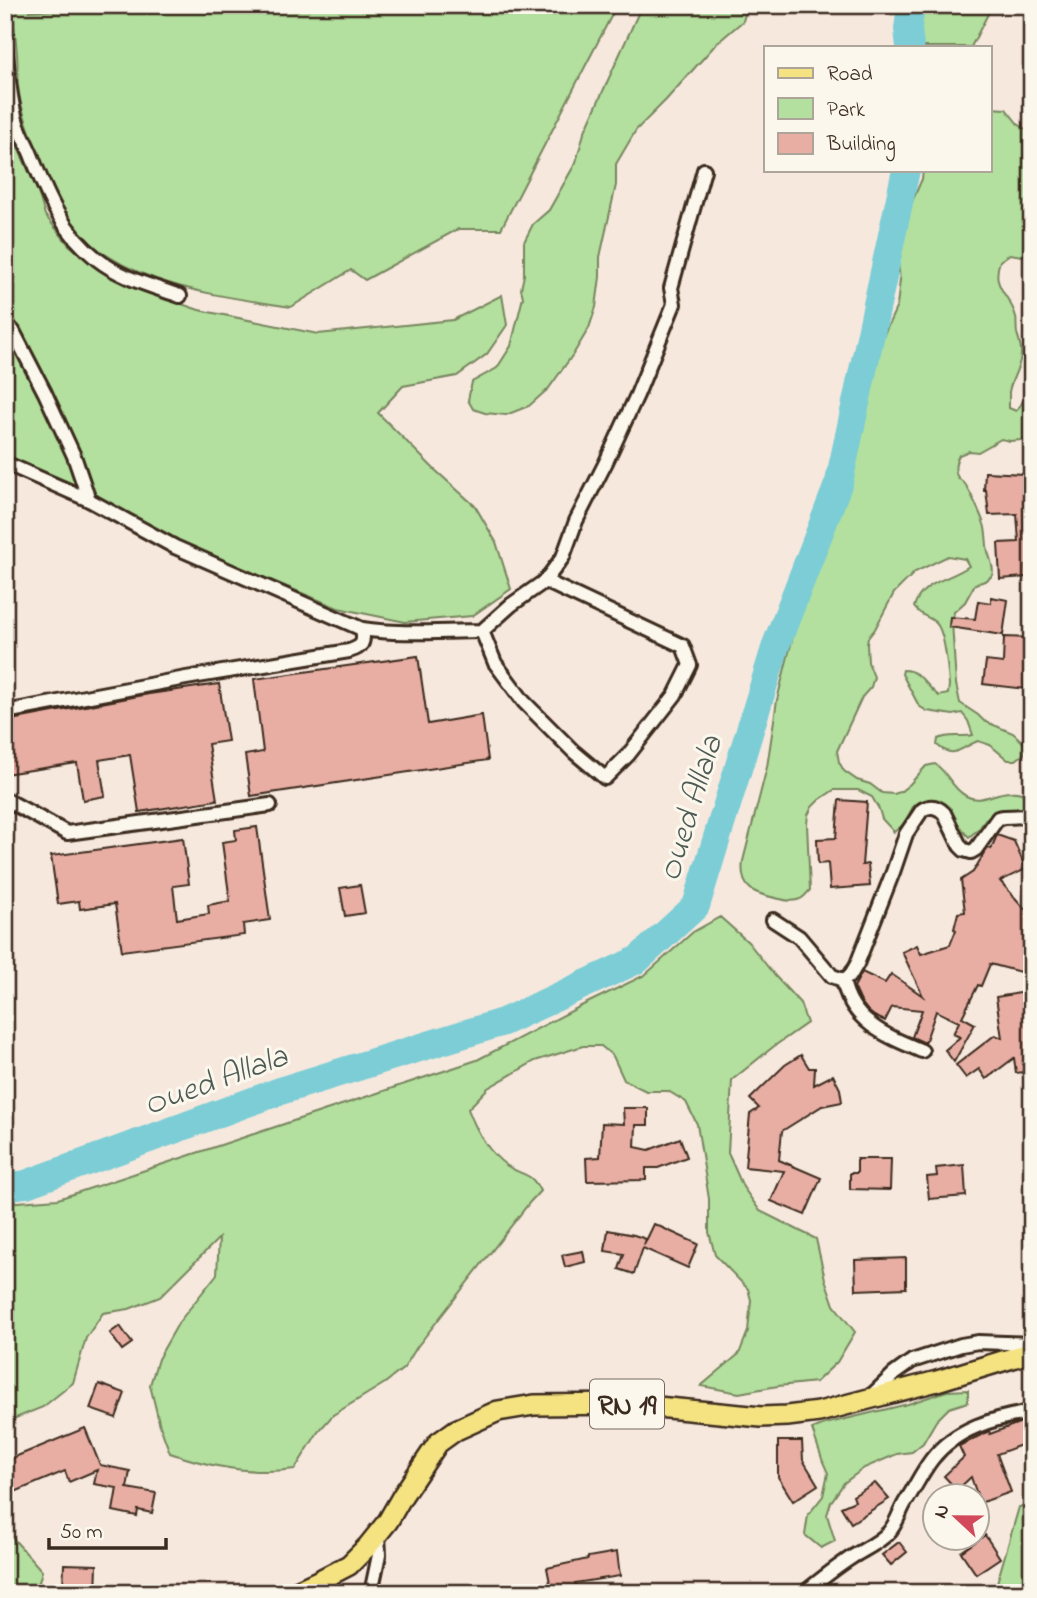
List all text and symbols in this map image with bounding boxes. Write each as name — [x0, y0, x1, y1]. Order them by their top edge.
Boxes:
legend — [764, 46, 992, 172]
text: Road — [827, 60, 873, 90]
text: Park — [827, 96, 866, 126]
text: Building — [826, 130, 896, 162]
water label: Oued Allala — [648, 730, 737, 888]
water label: Oued Allala — [138, 1034, 295, 1130]
road number: RN 19 — [590, 1380, 664, 1428]
north arrow — [922, 1482, 992, 1552]
text: N — [928, 1500, 958, 1523]
scale bar — [49, 1507, 166, 1551]
text: 50 m — [60, 1518, 103, 1548]

